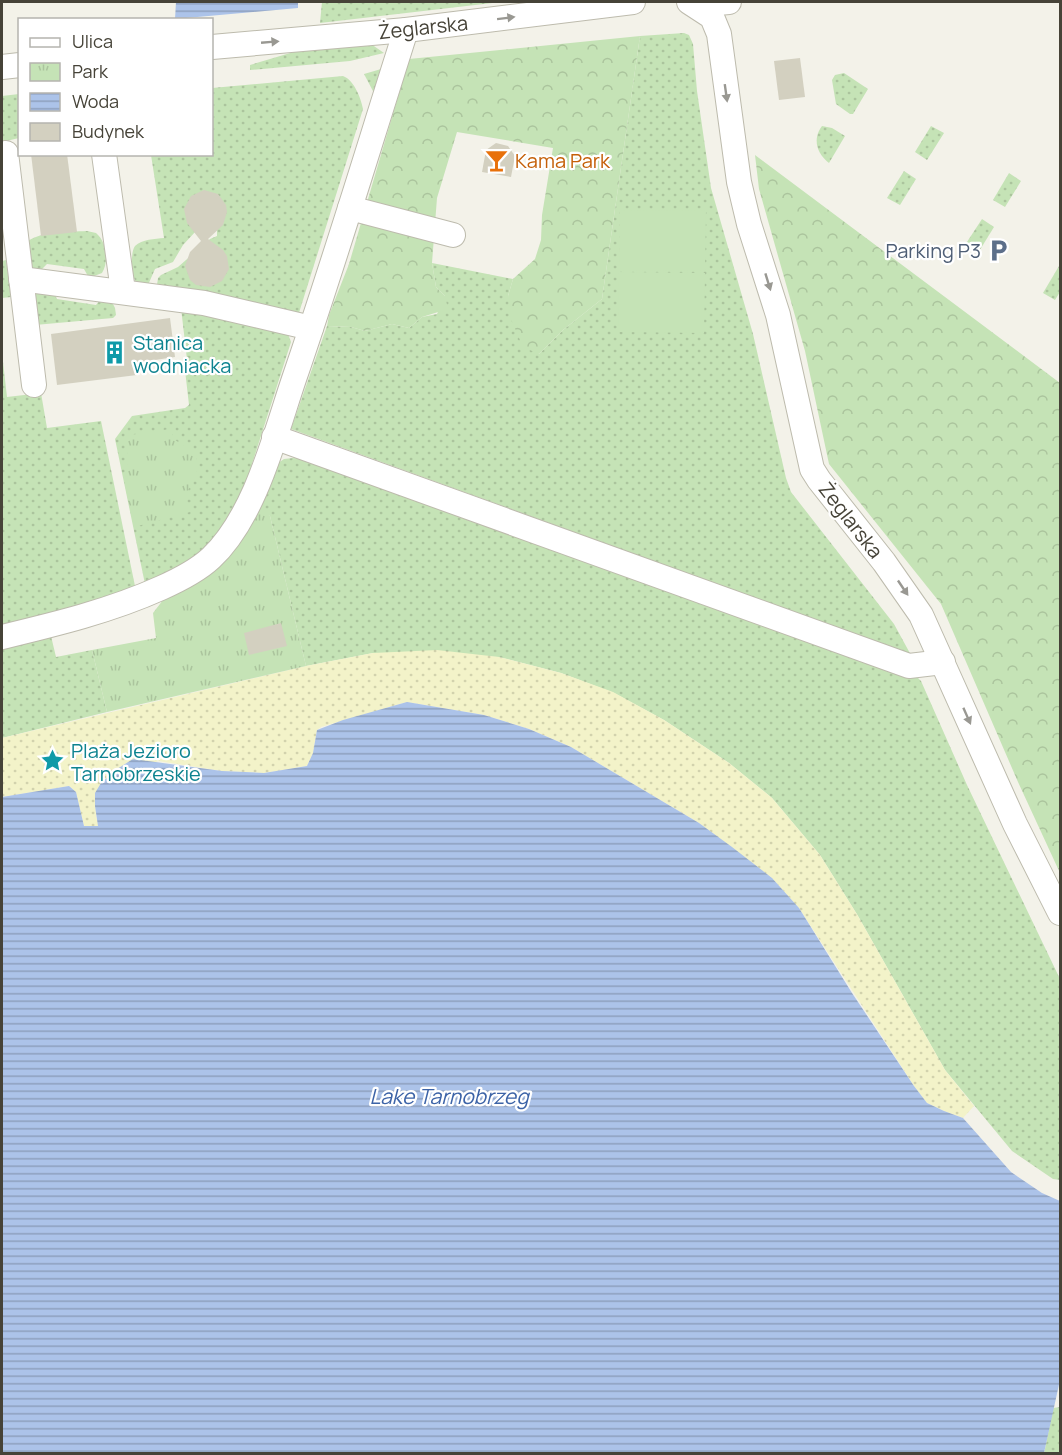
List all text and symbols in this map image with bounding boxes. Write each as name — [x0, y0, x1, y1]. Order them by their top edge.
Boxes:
street label: Żeglarska — [377, 9, 469, 45]
one-way arrow — [496, 13, 515, 23]
legend — [18, 18, 213, 156]
text: Ulica — [72, 29, 113, 53]
one-way arrow — [260, 37, 279, 47]
text: Park — [72, 59, 109, 83]
one-way arrow — [721, 83, 730, 102]
text: Woda — [72, 89, 119, 113]
text: Budynek — [72, 119, 145, 143]
bar icon: Kama Park — [484, 147, 510, 173]
place label: Kama Park — [515, 147, 611, 174]
place label: Parking P3 — [886, 237, 981, 264]
parking icon: Parking P3 — [986, 237, 1012, 263]
one-way arrow — [764, 274, 773, 292]
place label: Stanica wodniacka — [133, 329, 231, 379]
building icon: Stanica wodniacka — [102, 340, 128, 366]
street label: Żeglarska — [813, 476, 889, 564]
one-way arrow — [897, 580, 909, 596]
one-way arrow — [962, 707, 972, 725]
place label: Plaża Jezioro Tarnobrzeskie — [71, 737, 201, 787]
place icon: Plaża Jezioro Tarnobrzeskie — [40, 748, 66, 774]
water label: Lake Tarnobrzeg — [369, 1082, 530, 1110]

